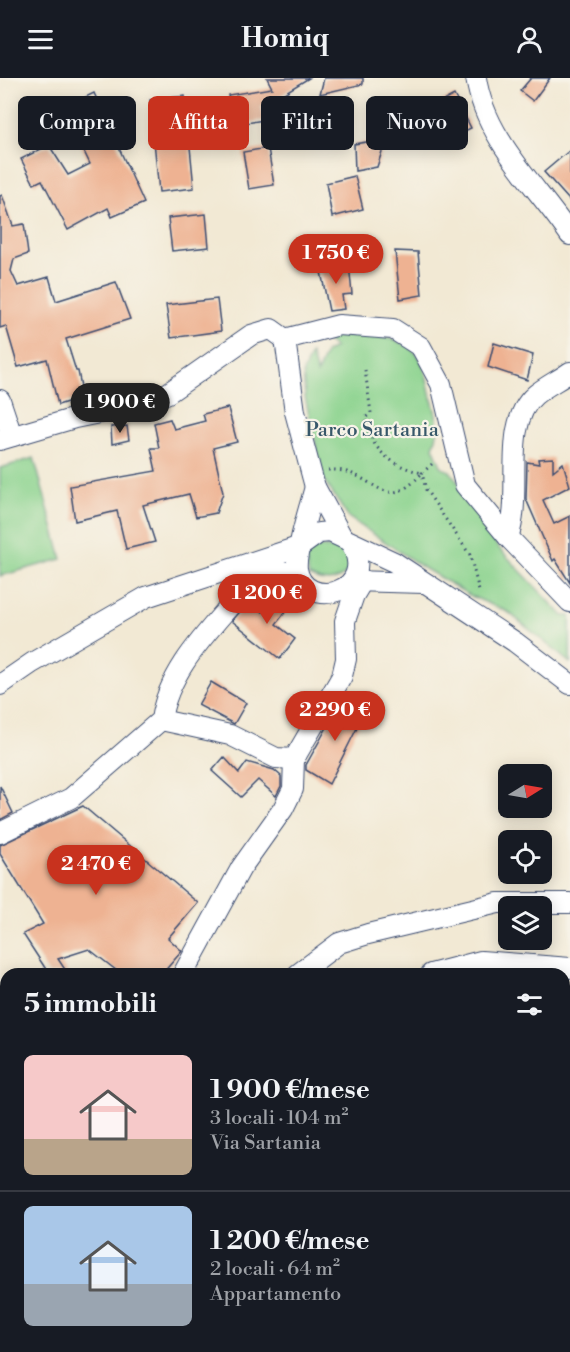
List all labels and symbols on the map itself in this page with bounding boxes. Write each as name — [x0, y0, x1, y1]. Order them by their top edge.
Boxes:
pin: 1 750 € — [281, 234, 391, 285]
pin: 1 900 € — [65, 383, 175, 434]
park label: Parco Sartania — [305, 418, 440, 443]
pin: 1 200 € — [212, 574, 322, 625]
pin: 2 290 € — [280, 691, 390, 742]
north arrow — [498, 764, 552, 818]
pin: 2 470 € — [41, 845, 151, 896]

